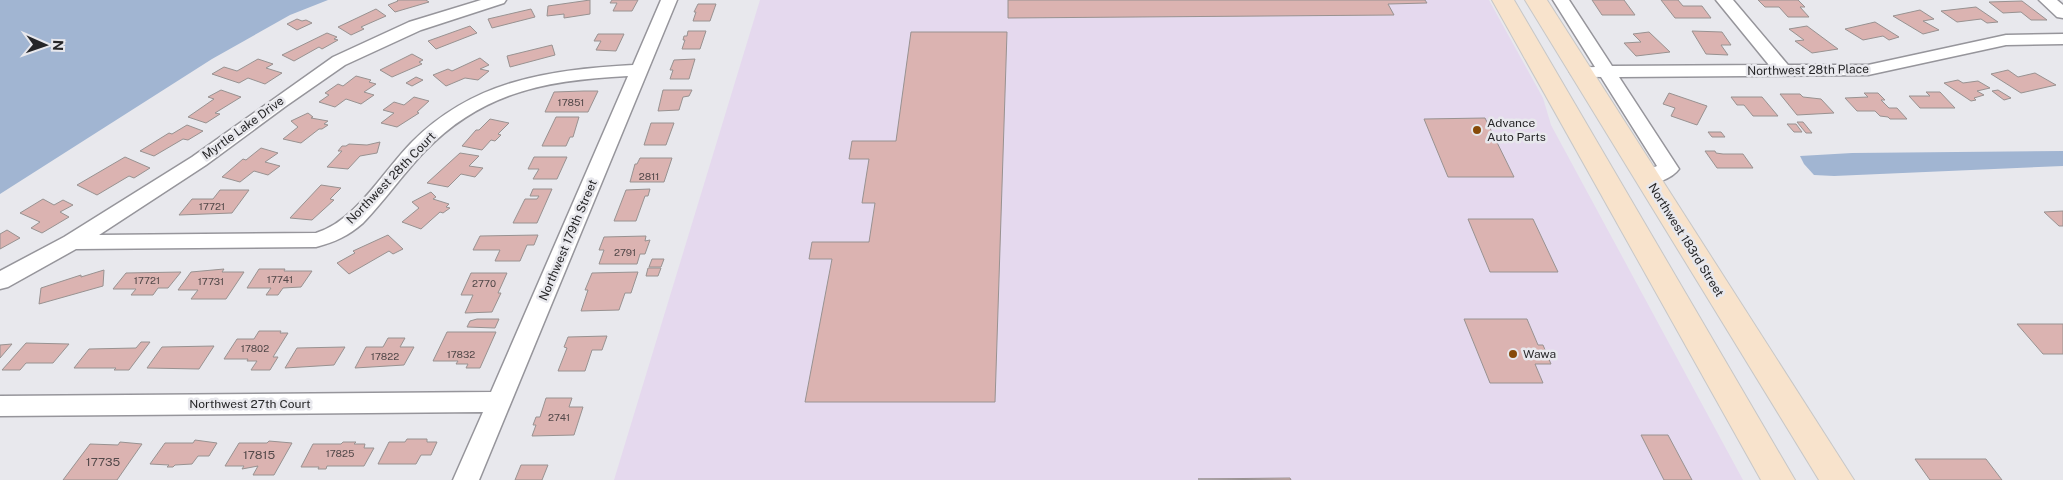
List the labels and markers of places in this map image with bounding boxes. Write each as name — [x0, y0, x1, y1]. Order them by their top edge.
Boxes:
place label: Advance Auto Parts — [1487, 116, 1546, 144]
marker: Advance Auto Parts — [1471, 124, 1483, 136]
place label: Wawa — [1523, 347, 1556, 361]
marker: Wawa — [1507, 348, 1519, 360]

